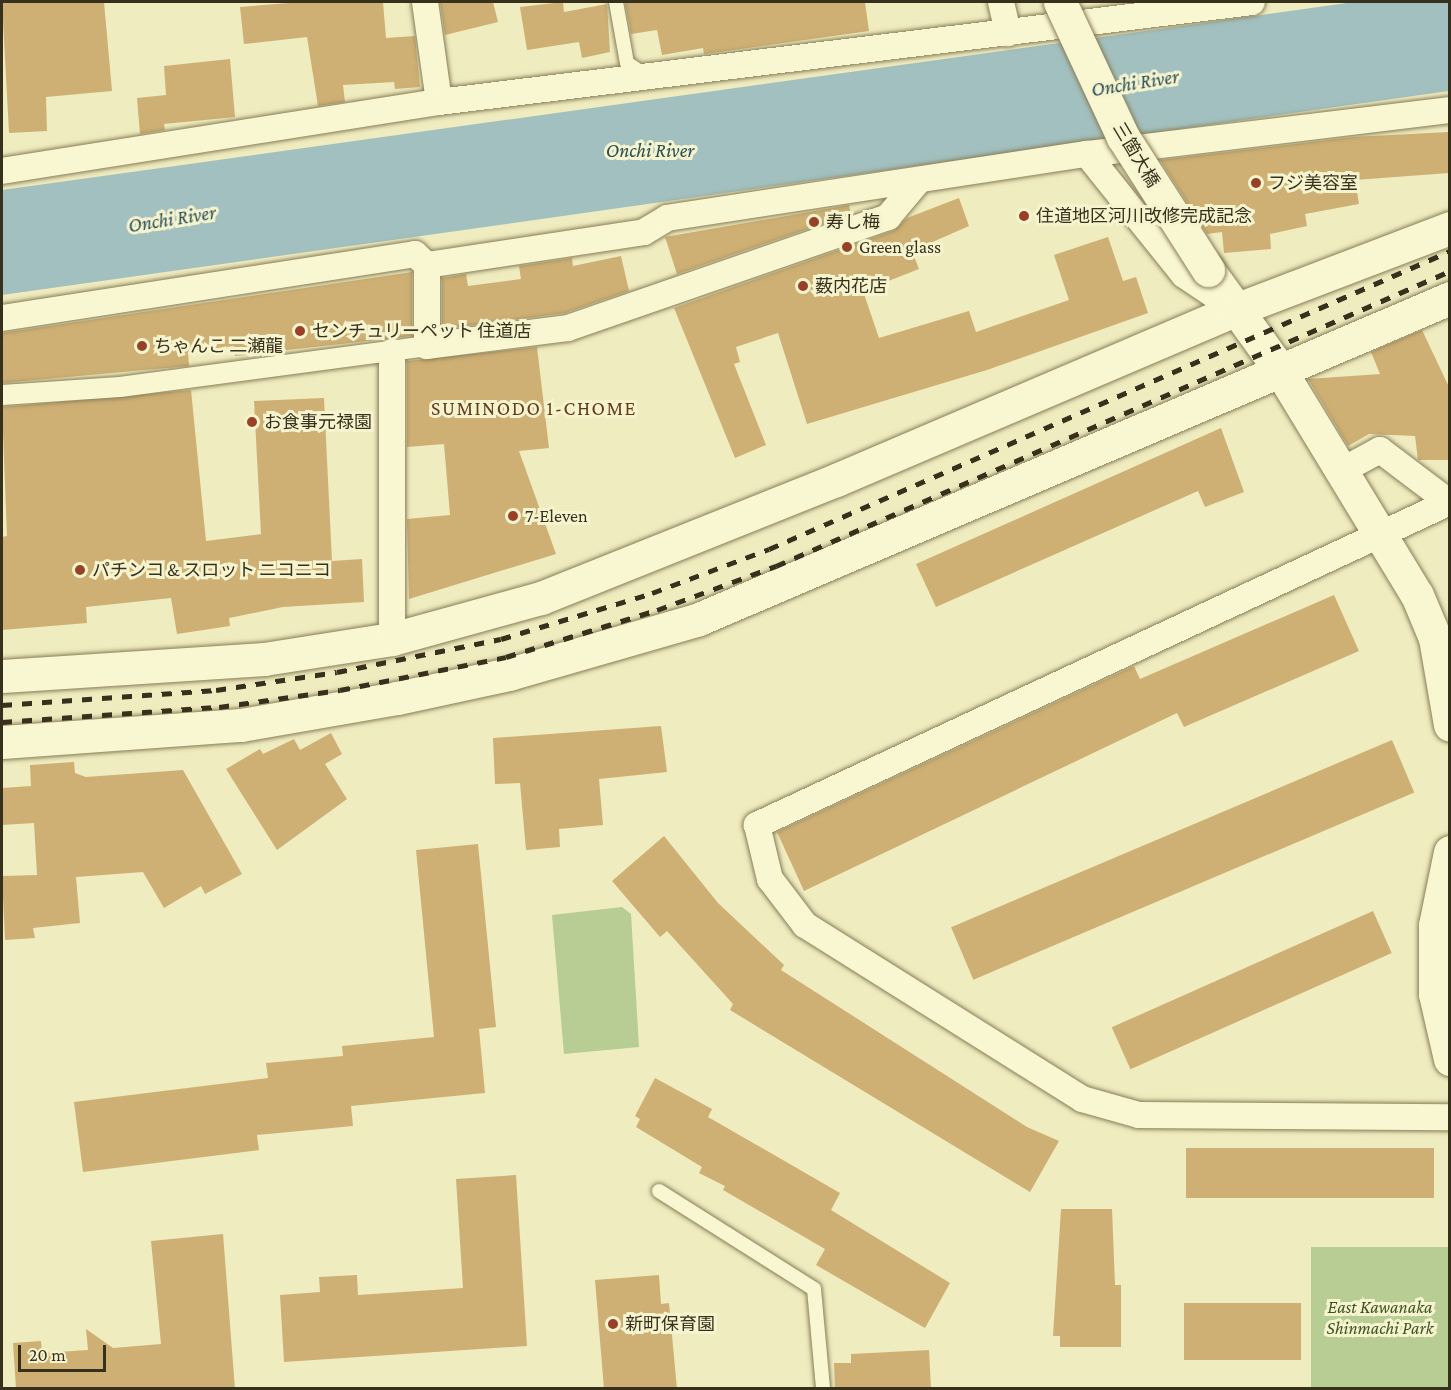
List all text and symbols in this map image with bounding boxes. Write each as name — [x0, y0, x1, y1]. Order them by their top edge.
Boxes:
water label: Onchi River — [1089, 64, 1181, 102]
street label: 三箇大橋 — [1108, 119, 1164, 191]
water label: Onchi River — [606, 138, 694, 162]
place label: フジ美容室 — [1268, 172, 1358, 194]
marker: フジ美容室 — [1249, 176, 1263, 190]
water label: Onchi River — [126, 200, 218, 238]
place label: 住道地区河川改修完成記念 — [1036, 205, 1252, 227]
marker: 住道地区河川改修完成記念 — [1017, 209, 1031, 223]
place label: 寿し梅 — [826, 211, 880, 233]
marker: 寿し梅 — [807, 215, 821, 229]
place label: Green glass — [859, 236, 941, 258]
marker: Green glass — [840, 240, 854, 254]
place label: 薮内花店 — [815, 275, 887, 297]
marker: 薮内花店 — [796, 279, 810, 293]
place label: センチュリーペット 住道店 — [312, 320, 531, 342]
marker: センチュリーペット 住道店 — [293, 324, 307, 338]
place label: ちゃんこ 二瀬龍 — [154, 335, 283, 357]
marker: ちゃんこ 二瀬龍 — [135, 339, 149, 353]
district label: SUMINODO 1-CHOME — [431, 396, 637, 420]
place label: お食事元禄園 — [264, 411, 372, 433]
marker: お食事元禄園 — [245, 415, 259, 429]
place label: 7-Eleven — [525, 505, 588, 527]
marker: 7-Eleven — [506, 509, 520, 523]
place label: パチンコ & スロット ニコニコ — [92, 559, 331, 581]
marker: パチンコ & スロット ニコニコ — [73, 563, 87, 577]
park label: East Kawanaka Shinmachi Park — [1326, 1297, 1434, 1340]
place label: 新町保育園 — [625, 1313, 715, 1335]
marker: 新町保育園 — [606, 1317, 620, 1331]
scale bar — [21, 1333, 110, 1371]
text: 20 m — [29, 1345, 66, 1365]

